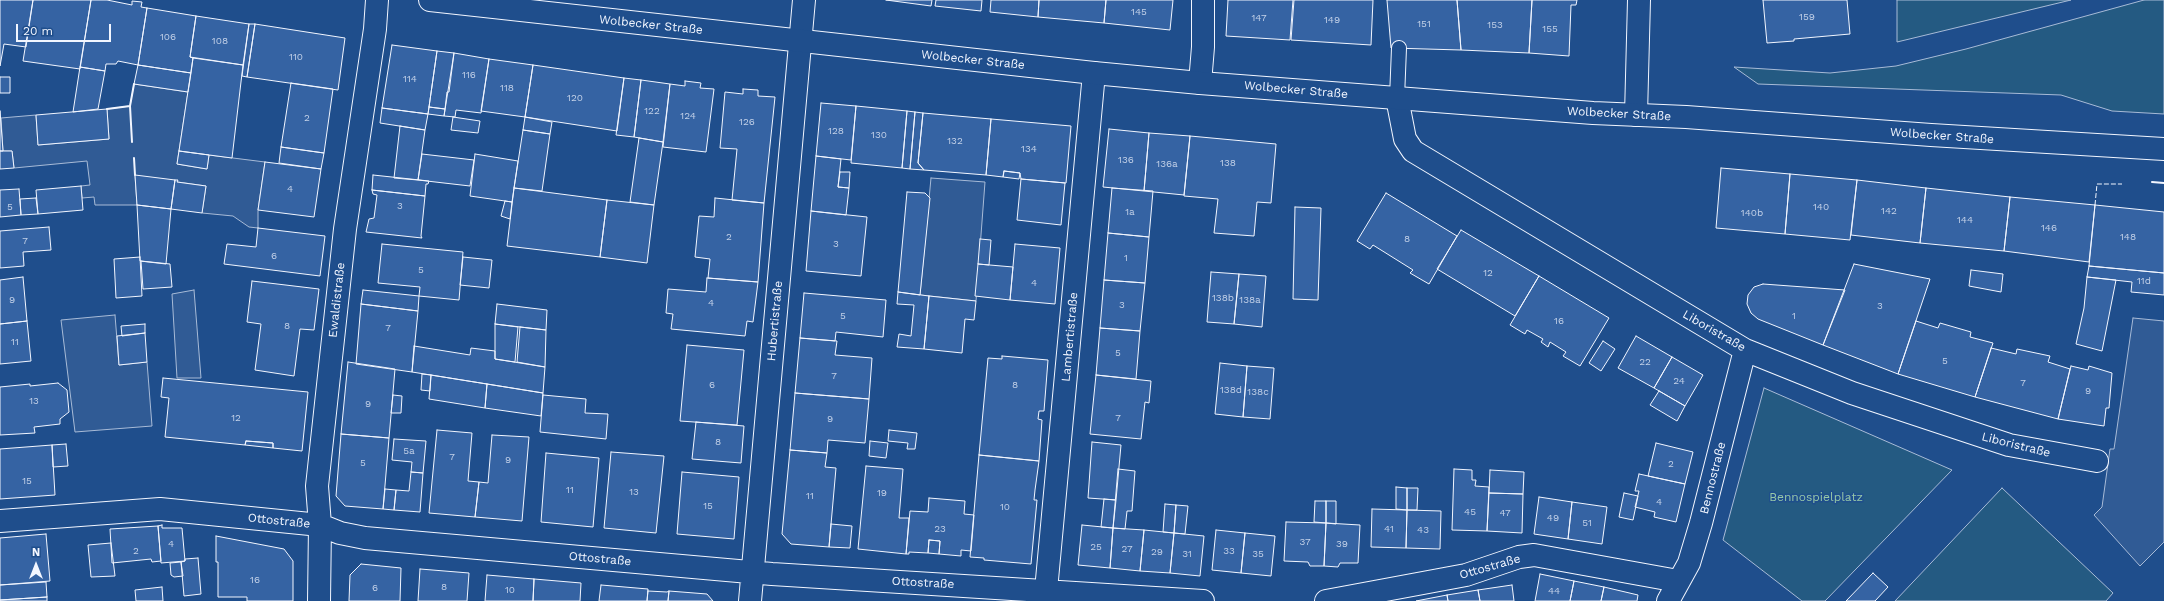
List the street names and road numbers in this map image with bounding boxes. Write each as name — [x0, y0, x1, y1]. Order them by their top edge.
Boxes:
street label: Wolbecker Straße — [598, 12, 704, 38]
street label: Wolbecker Straße — [920, 47, 1026, 73]
street label: Wolbecker Straße — [1243, 78, 1349, 102]
street label: Wolbecker Straße — [1567, 104, 1671, 124]
street label: Wolbecker Straße — [1890, 125, 1994, 147]
street label: Ewaldistraße — [326, 262, 348, 338]
street label: Hubertistraße — [764, 280, 786, 362]
street label: Lambertistraße — [1059, 292, 1081, 382]
street label: Liboristraße — [1680, 307, 1748, 355]
street label: Liboristraße — [1980, 430, 2052, 460]
street label: Bennostraße — [1697, 440, 1729, 516]
street label: Ottostraße — [247, 511, 311, 531]
street label: Ottostraße — [568, 549, 632, 569]
street label: Ottostraße — [1458, 551, 1522, 583]
street label: Ottostraße — [891, 574, 955, 592]

